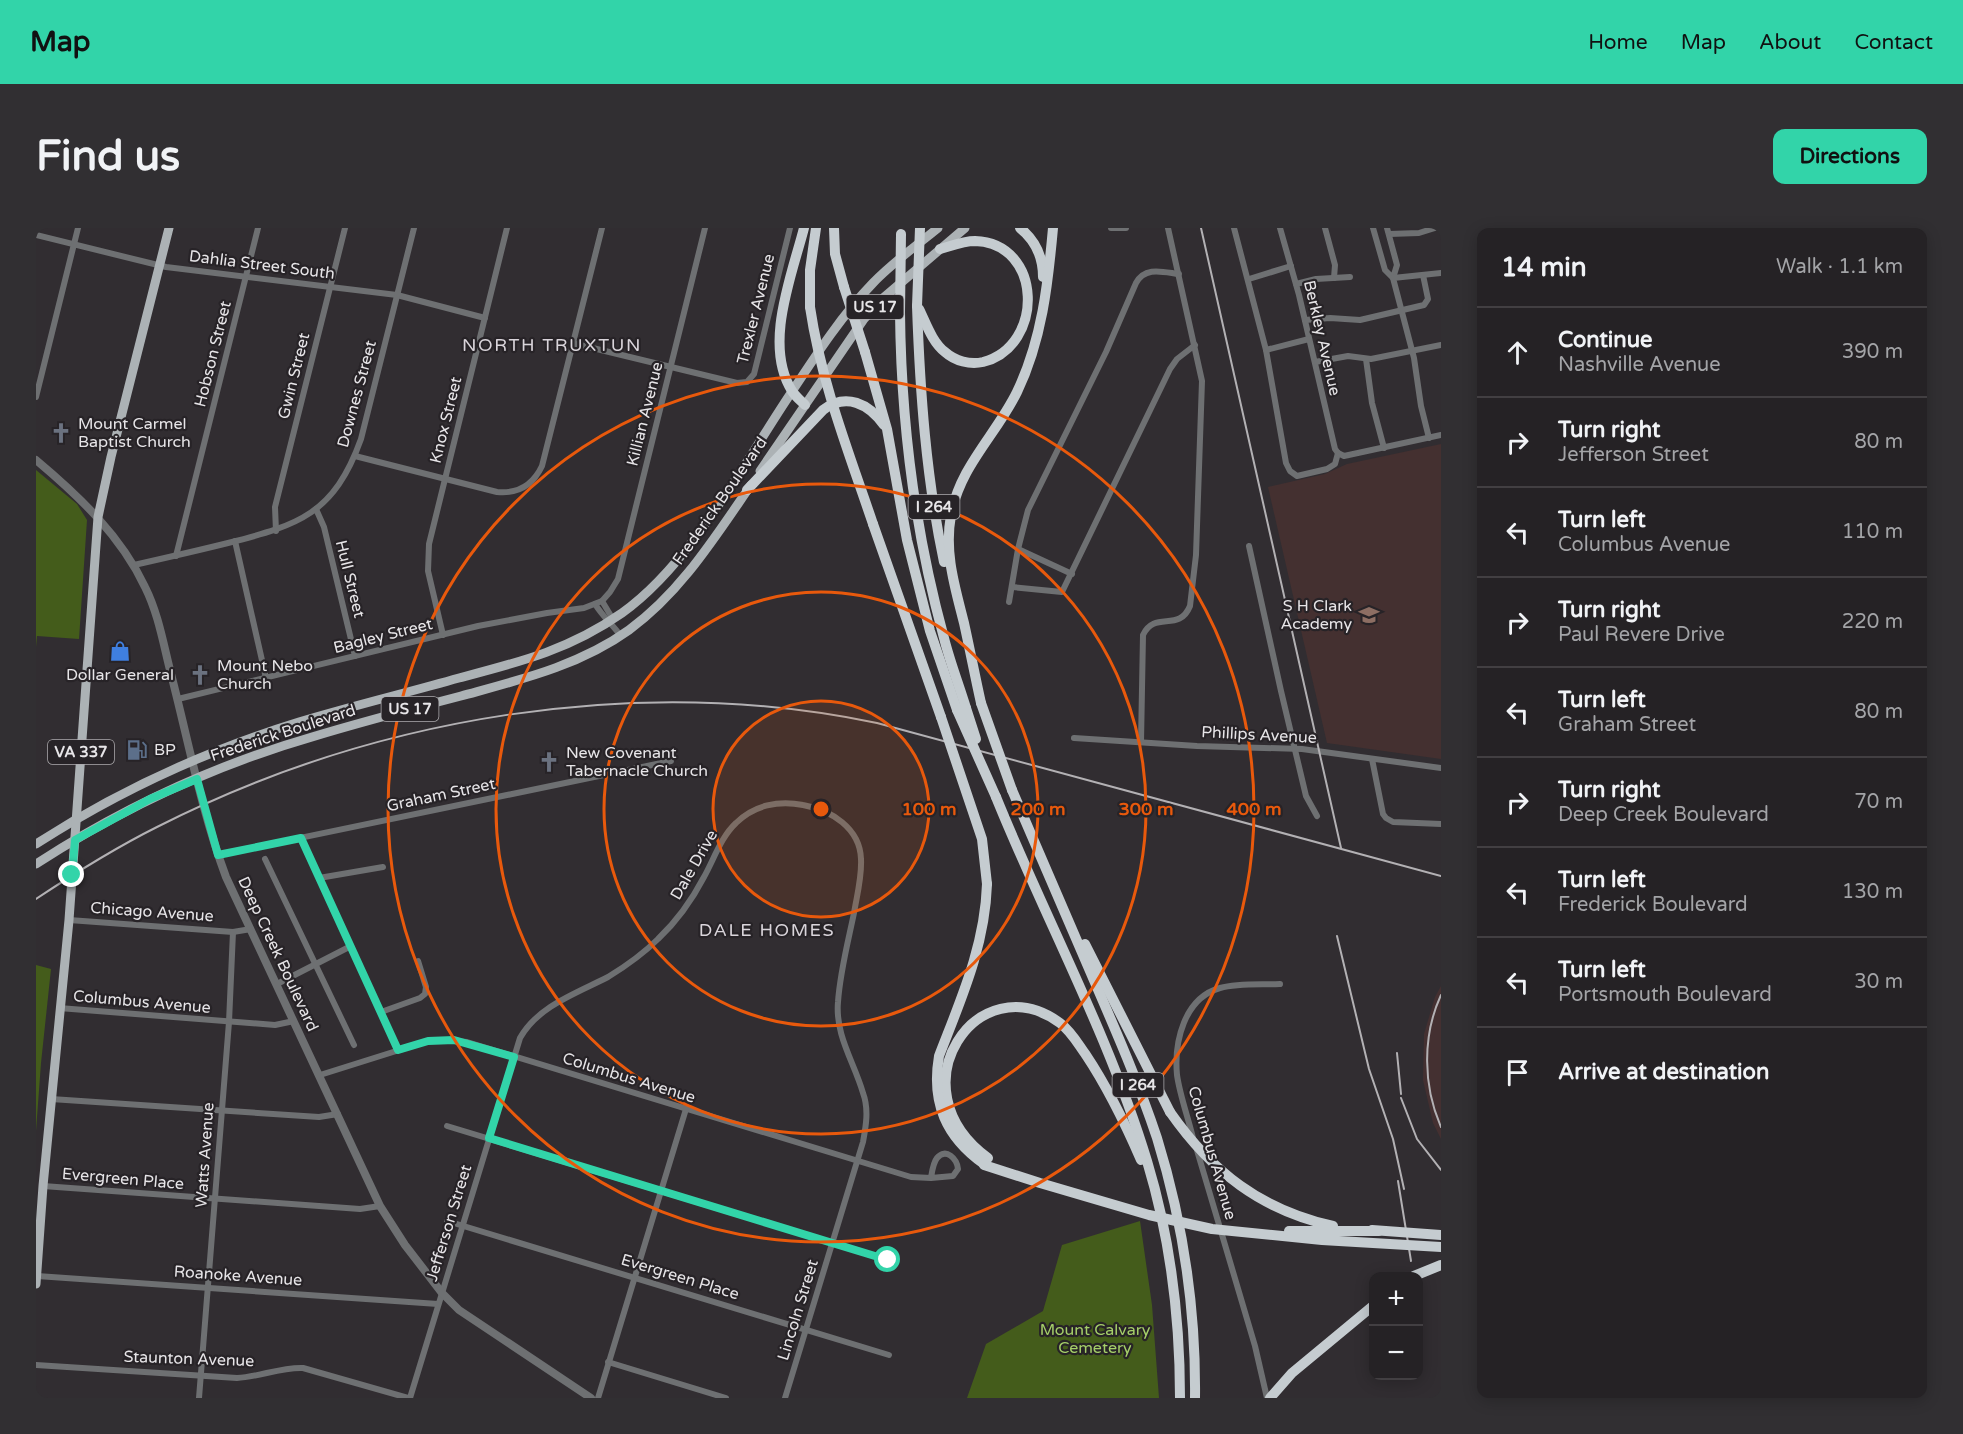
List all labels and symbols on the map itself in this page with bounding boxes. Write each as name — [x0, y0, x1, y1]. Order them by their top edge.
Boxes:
street label: Dahlia Street South — [188, 246, 336, 284]
street label: Trexler Avenue — [733, 252, 779, 366]
street label: Berkley Avenue — [1299, 278, 1345, 398]
road number: US 17 — [846, 295, 904, 319]
street label: Hobson Street — [190, 299, 236, 409]
street label: Gwin Street — [274, 331, 314, 421]
district label: NORTH TRUXTUN — [462, 334, 642, 356]
street label: Downes Street — [333, 338, 381, 450]
street label: Killian Avenue — [622, 360, 668, 468]
street label: Knox Street — [426, 375, 466, 465]
place label: Mount Carmel Baptist Church — [78, 414, 191, 452]
church icon: Mount Carmel Baptist Church — [49, 421, 73, 445]
street label: Frederick Boulevard — [668, 433, 772, 569]
road number: I 264 — [908, 495, 960, 519]
street label: Hull Street — [331, 538, 369, 620]
place label: S H Clark Academy — [1280, 596, 1352, 634]
school or university icon: S H Clark Academy — [1357, 603, 1381, 627]
street label: Bagley Street — [331, 614, 435, 658]
shop icon: Dollar General — [108, 639, 132, 663]
place label: Mount Nebo Church — [217, 656, 313, 694]
church icon: Mount Nebo Church — [188, 663, 212, 687]
place label: Dollar General — [66, 665, 174, 685]
road number: US 17 — [382, 697, 439, 721]
street label: Frederick Boulevard — [208, 700, 358, 766]
street label: Phillips Avenue — [1201, 722, 1317, 748]
fuel station icon: BP — [125, 738, 149, 762]
road number: VA 337 — [48, 740, 114, 764]
place label: BP — [154, 740, 176, 760]
place label: New Covenant Tabernacle Church — [566, 743, 708, 781]
church icon: New Covenant Tabernacle Church — [537, 750, 561, 774]
street label: Graham Street — [385, 774, 497, 816]
text: 100 m — [901, 798, 957, 820]
text: 200 m — [1010, 798, 1066, 820]
text: 300 m — [1118, 798, 1174, 820]
text: 400 m — [1226, 798, 1282, 820]
centre of rings — [811, 799, 831, 819]
street label: Dale Drive — [666, 826, 722, 904]
route end — [58, 861, 84, 887]
street label: Deep Creek Boulevard — [233, 873, 323, 1035]
street label: Chicago Avenue — [90, 898, 214, 926]
district label: DALE HOMES — [699, 919, 835, 941]
street label: Columbus Avenue — [72, 986, 212, 1018]
street label: Columbus Avenue — [560, 1048, 698, 1108]
road number: I 264 — [1112, 1073, 1164, 1097]
street label: Columbus Avenue — [1183, 1084, 1241, 1222]
street label: Watts Avenue — [191, 1102, 219, 1208]
street label: Jefferson Street — [422, 1162, 476, 1284]
street label: Evergreen Place — [61, 1164, 185, 1194]
route start — [874, 1246, 900, 1272]
street label: Evergreen Place — [619, 1250, 741, 1304]
street label: Lincoln Street — [773, 1257, 823, 1363]
street label: Roanoke Avenue — [173, 1262, 303, 1290]
park label: Mount Calvary Cemetery — [1040, 1320, 1151, 1358]
street label: Staunton Avenue — [123, 1347, 255, 1371]

